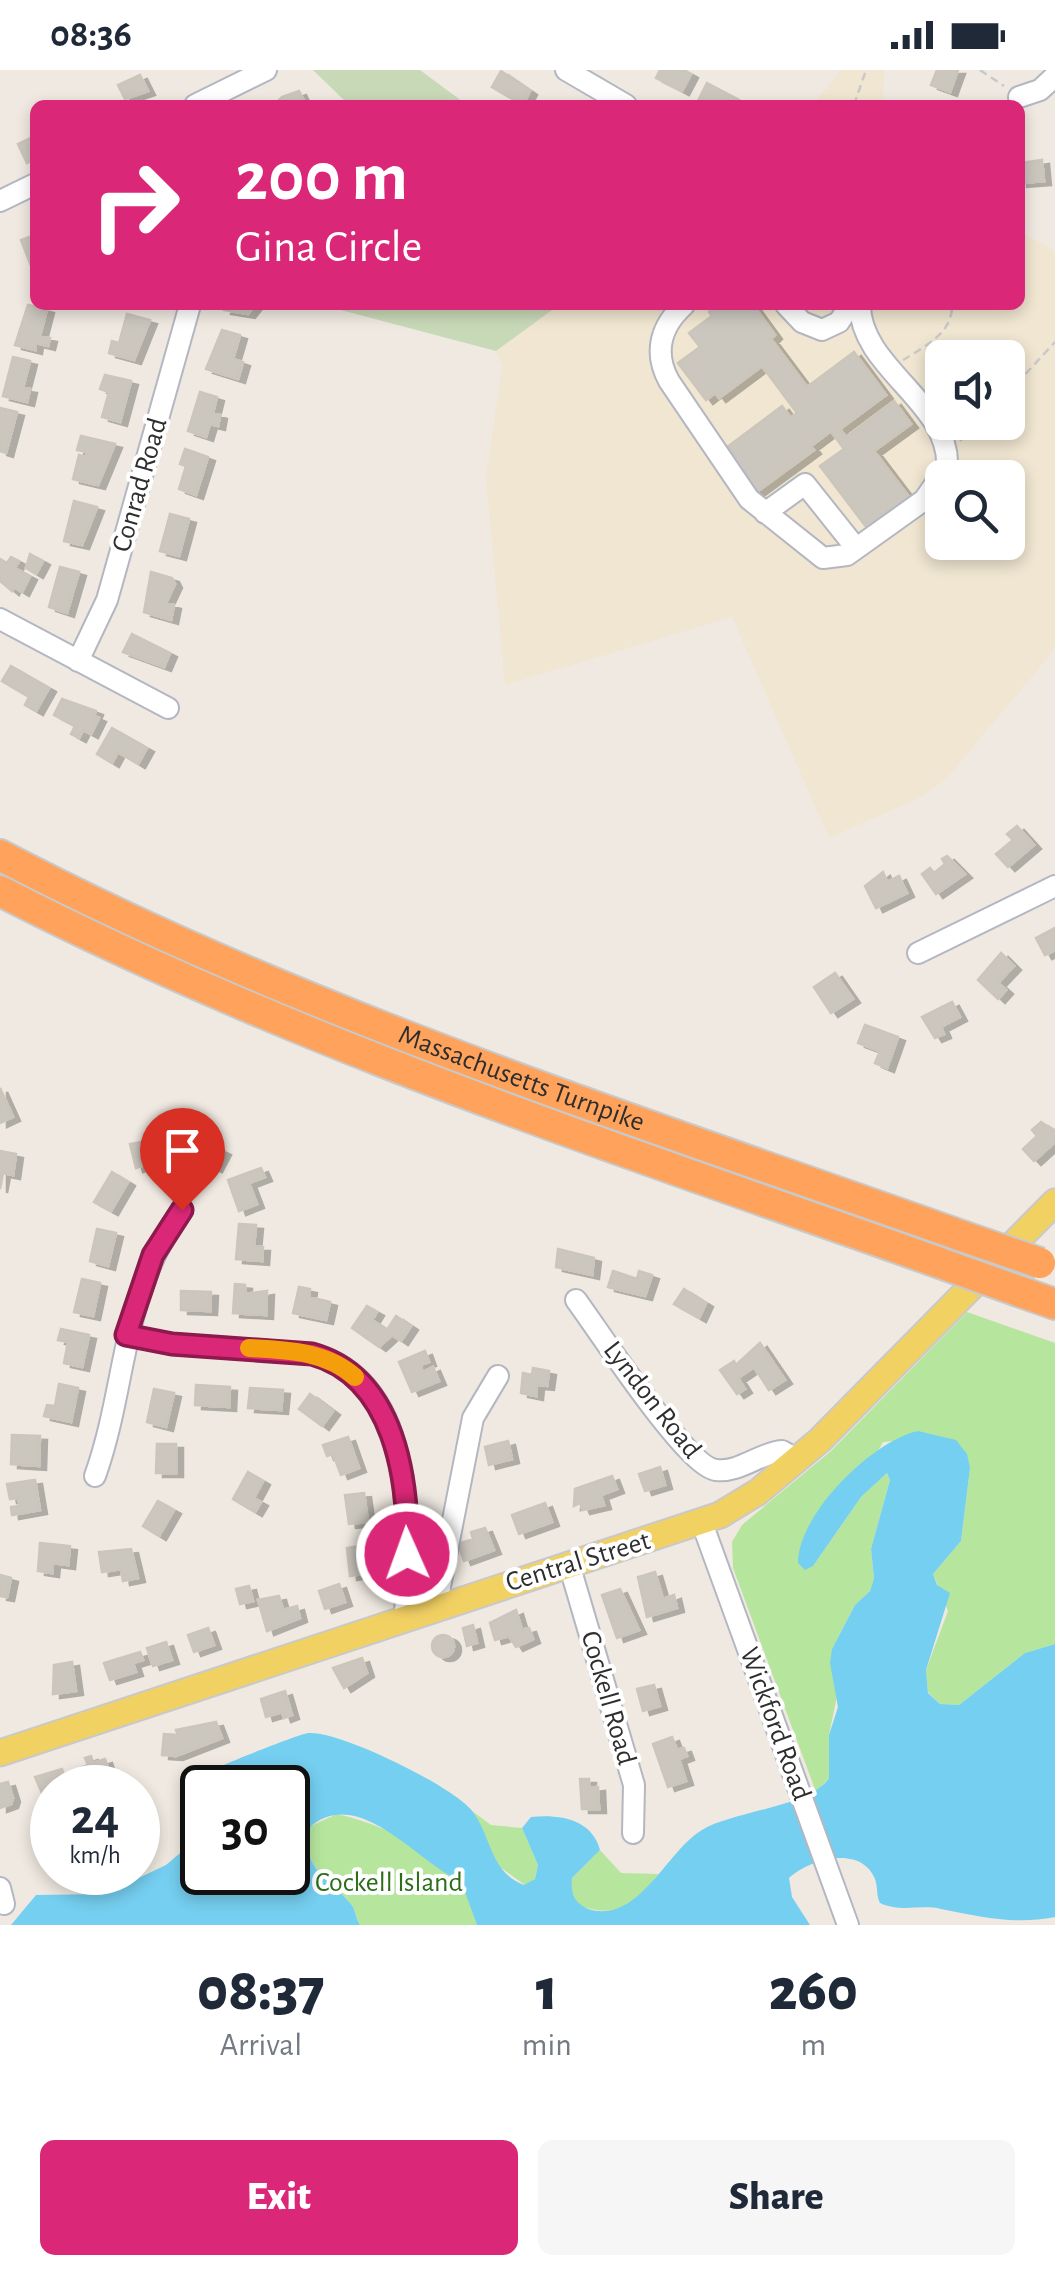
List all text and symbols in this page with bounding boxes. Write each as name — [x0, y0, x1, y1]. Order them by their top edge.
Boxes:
text: 08:36 — [50, 16, 132, 54]
icon: right — [70, 140, 200, 270]
text: 200 m — [235, 143, 408, 213]
text: Gina Circle — [235, 225, 422, 270]
map controls — [925, 340, 1025, 560]
button: sound — [925, 340, 1025, 440]
street label: Conrad Road — [108, 415, 172, 555]
button: search — [925, 460, 1025, 560]
street label: Massachusetts Turnpike — [395, 1021, 648, 1137]
pin — [140, 1108, 225, 1211]
icon: arrive — [155, 1123, 210, 1178]
street label: Lyndon Road — [598, 1336, 706, 1464]
position arrow — [355, 1502, 459, 1606]
street label: Central Street — [502, 1527, 654, 1597]
street label: Cockell Road — [576, 1628, 640, 1768]
street label: Wickford Road — [734, 1644, 816, 1804]
speed limit sign: 30 — [180, 1765, 310, 1895]
text: 24 — [71, 1793, 119, 1843]
text: km/h — [69, 1843, 121, 1868]
park label: Cockell Island — [315, 1869, 463, 1897]
text: 08:37 — [197, 1961, 325, 2021]
text: 1 — [536, 1961, 558, 2021]
text: 260 — [769, 1961, 858, 2021]
text: Arrival — [220, 2029, 302, 2061]
text: min — [522, 2029, 572, 2061]
text: m — [801, 2029, 826, 2061]
button: Exit — [40, 2140, 518, 2255]
button: Share — [538, 2140, 1015, 2255]

